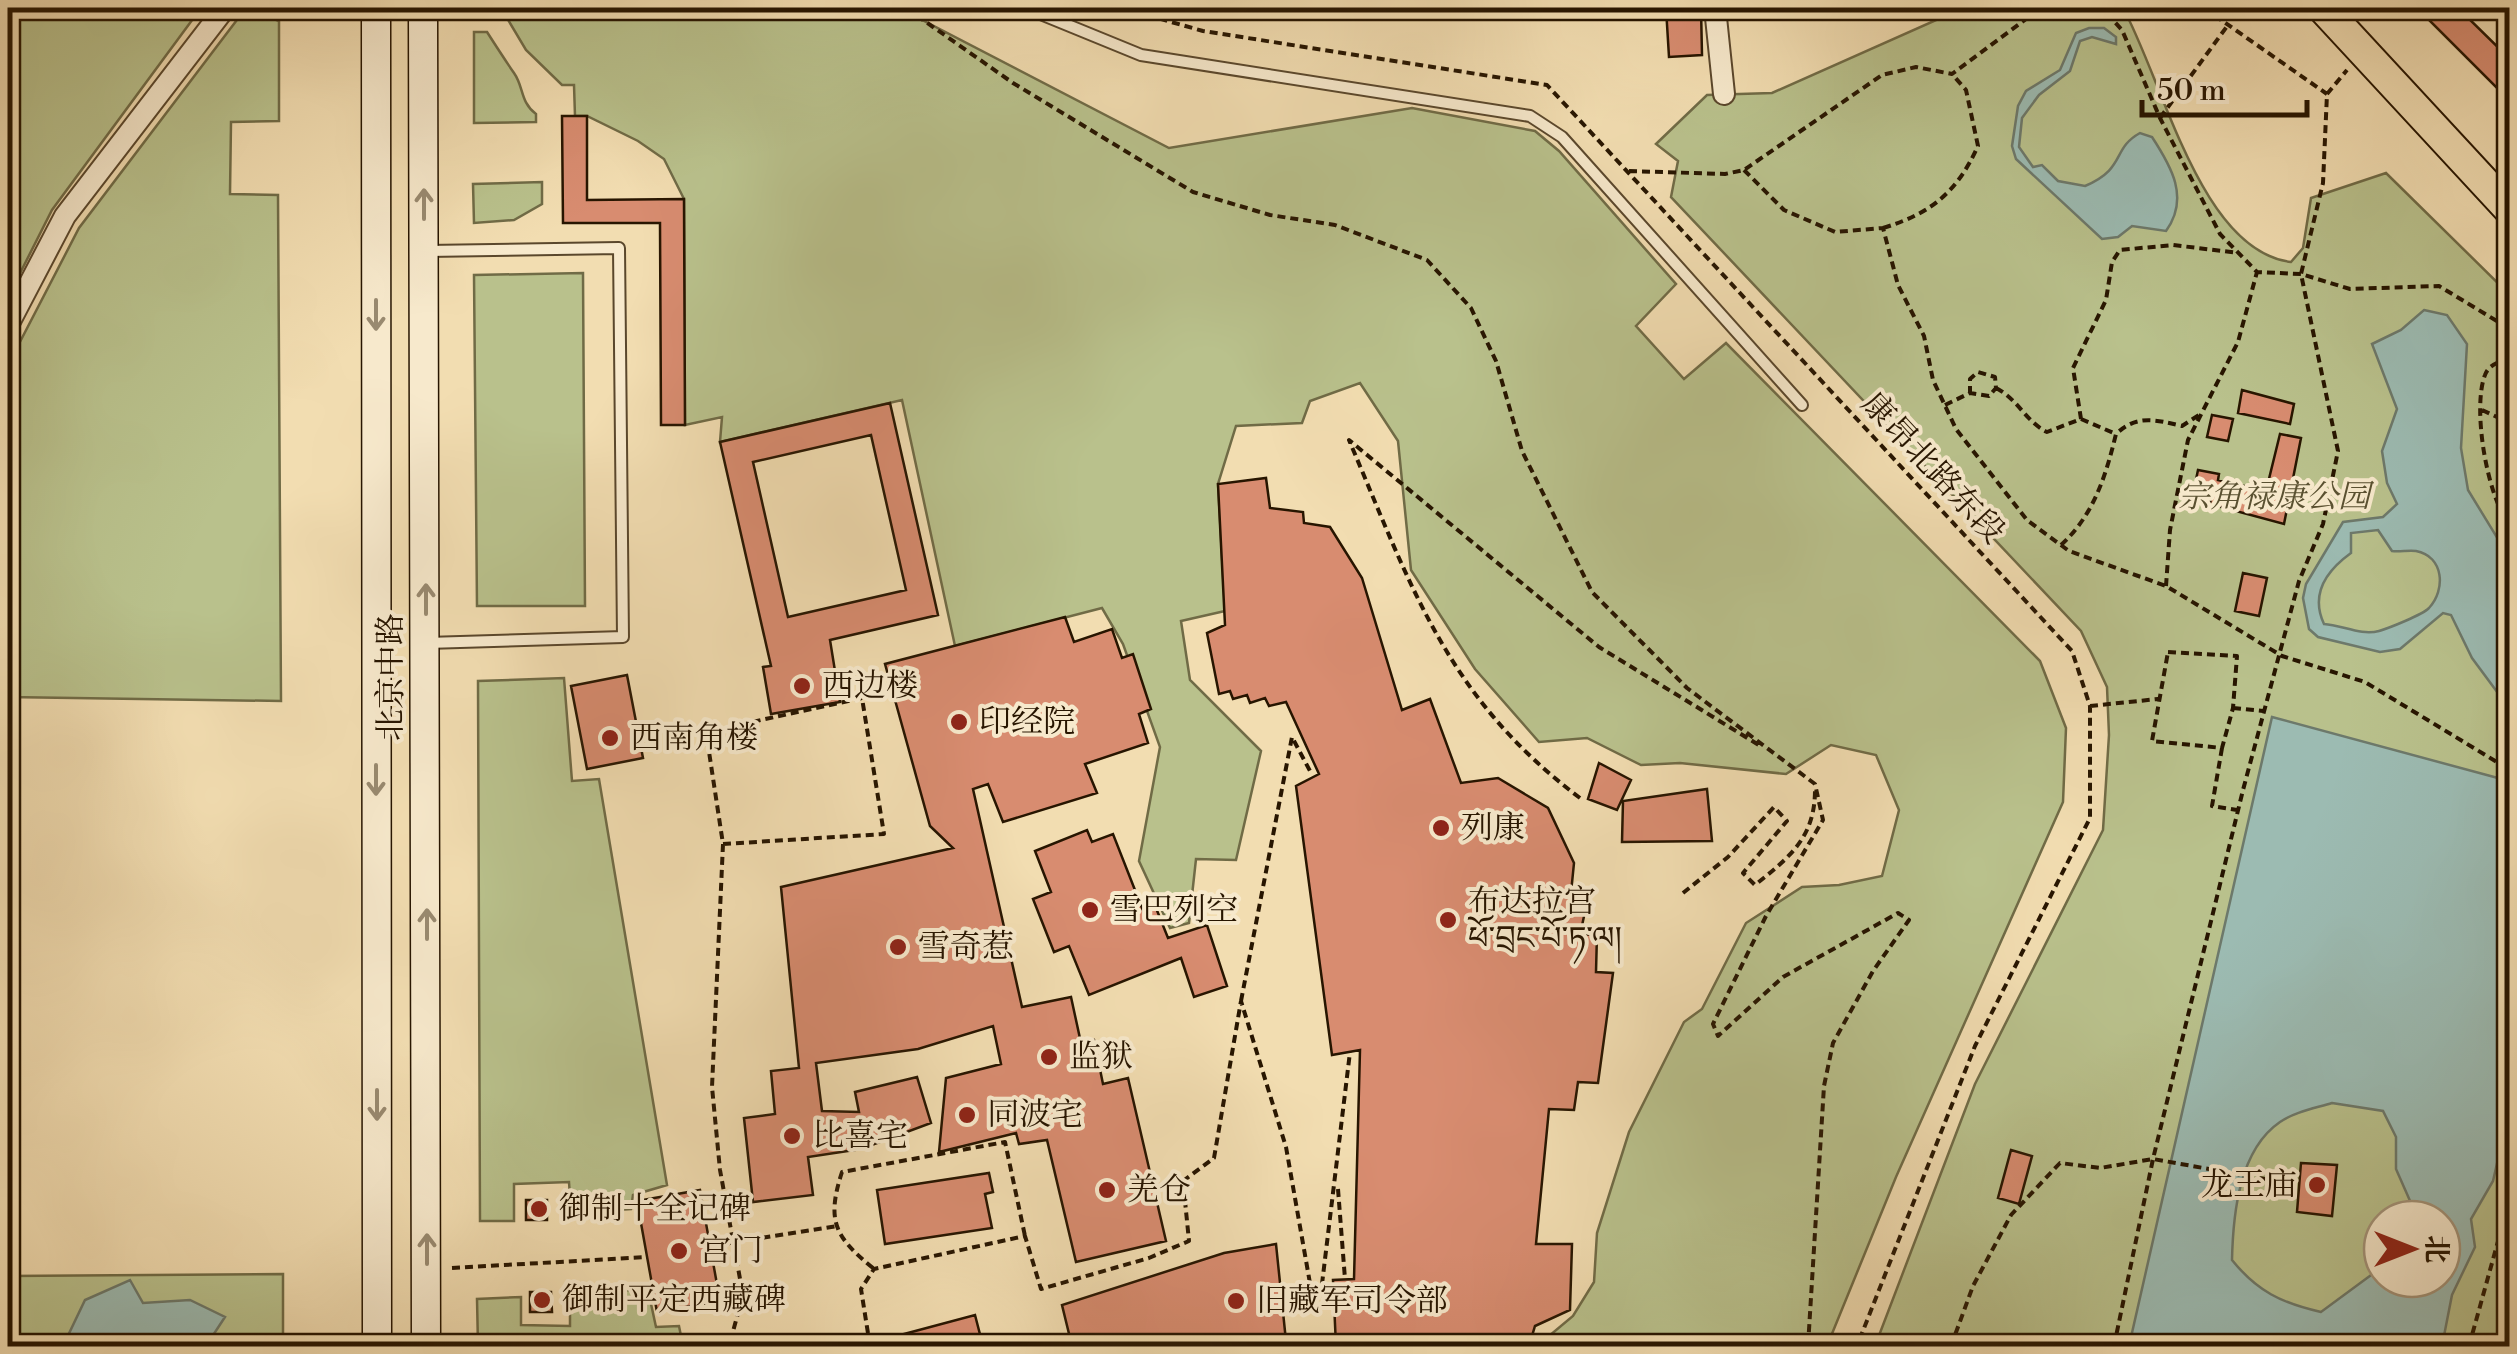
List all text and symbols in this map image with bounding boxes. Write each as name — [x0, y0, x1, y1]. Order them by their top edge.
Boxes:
scale bar — [2142, 55, 2307, 117]
text: 50 m — [2157, 72, 2226, 110]
one-way arrow — [414, 189, 434, 222]
one-way arrow — [366, 298, 386, 330]
street label: 康昂北路东段 — [1853, 384, 2013, 552]
park label: 宗角禄康公园 — [2178, 477, 2375, 517]
one-way arrow — [416, 584, 436, 616]
street label: 北京中路 — [371, 613, 411, 741]
place label: 西边楼 — [822, 666, 918, 706]
marker: 西边楼 — [791, 675, 813, 697]
place label: 印经院 — [979, 702, 1075, 742]
marker: 印经院 — [948, 711, 970, 733]
place label: 西南角楼 — [630, 718, 758, 758]
marker: 西南角楼 — [599, 727, 621, 749]
one-way arrow — [366, 762, 386, 795]
place label: 列康 — [1461, 808, 1525, 848]
marker: 列康 — [1430, 817, 1452, 839]
place label: 布达拉宫 ཕོ་བྲང་པོ་ཏ་ལ། — [1467, 882, 1622, 965]
place label: 雪巴列空 — [1110, 890, 1238, 930]
marker: 雪巴列空 — [1079, 899, 1101, 921]
one-way arrow — [417, 909, 436, 941]
marker: 布达拉宫 ཕོ་བྲང་པོ་ཏ་ལ། — [1437, 909, 1459, 931]
place label: 雪奇惹 — [918, 927, 1014, 967]
marker: 雪奇惹 — [887, 936, 909, 958]
place label: 监狱 — [1069, 1037, 1133, 1077]
marker: 监狱 — [1038, 1046, 1060, 1068]
one-way arrow — [368, 1088, 386, 1120]
place label: 同波宅 — [987, 1095, 1083, 1135]
marker: 同波宅 — [956, 1104, 978, 1126]
place label: 比喜宅 — [812, 1116, 908, 1156]
marker: 比喜宅 — [781, 1125, 803, 1147]
place label: 龙王庙 — [2201, 1165, 2297, 1205]
place label: 羌仓 — [1127, 1170, 1191, 1210]
marker: 龙王庙 — [2306, 1174, 2328, 1196]
marker: 羌仓 — [1096, 1179, 1118, 1201]
place label: 御制十全记碑 — [559, 1189, 751, 1229]
marker: 御制十全记碑 — [528, 1198, 550, 1220]
north arrow — [2362, 1199, 2462, 1299]
place label: 宫门 — [699, 1231, 763, 1271]
one-way arrow — [418, 1234, 436, 1266]
text: 北 — [2418, 1235, 2453, 1263]
marker: 宫门 — [668, 1240, 690, 1262]
place label: 御制平定西藏碑 — [562, 1280, 786, 1320]
place label: 旧藏军司令部 — [1256, 1281, 1448, 1321]
marker: 御制平定西藏碑 — [531, 1289, 553, 1311]
marker: 旧藏军司令部 — [1225, 1290, 1247, 1312]

